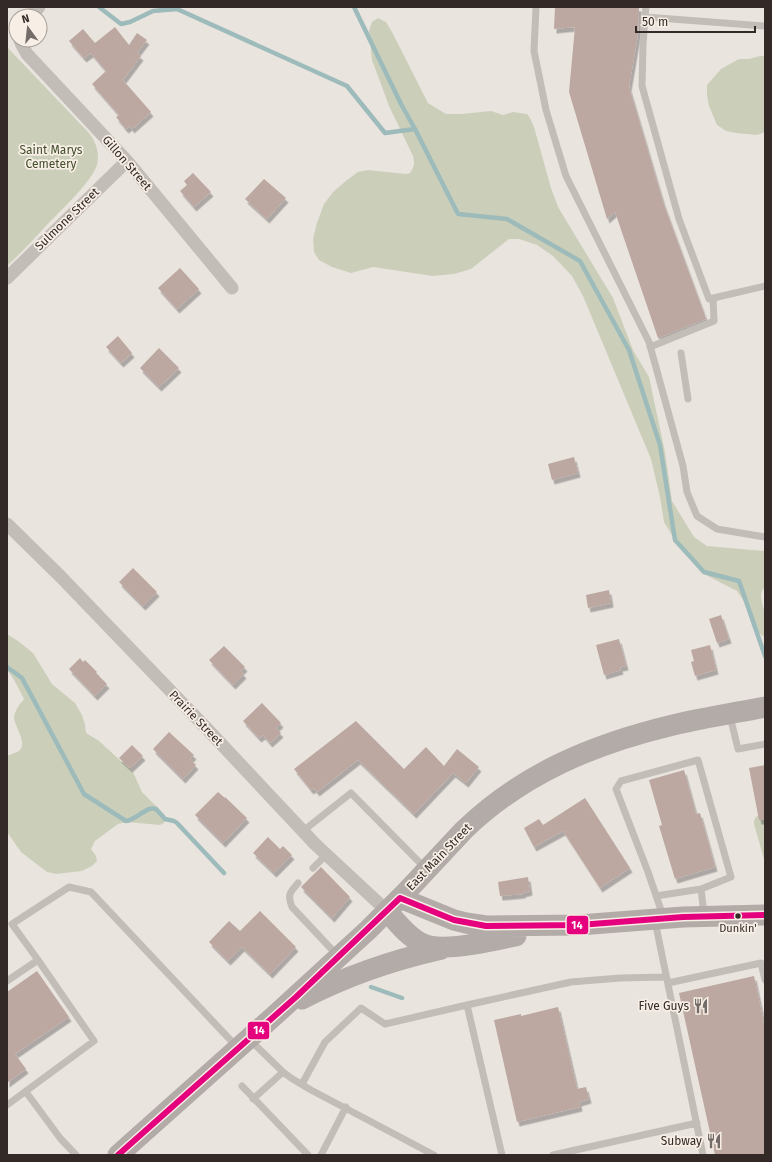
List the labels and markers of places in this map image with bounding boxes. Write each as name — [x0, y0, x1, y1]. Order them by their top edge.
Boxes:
marker: Dunkin' — [733, 911, 743, 921]
place label: Dunkin' — [719, 922, 757, 935]
restaurant icon: Five Guys — [692, 997, 710, 1015]
place label: Five Guys — [639, 999, 689, 1013]
restaurant icon: Subway — [705, 1132, 723, 1150]
place label: Subway — [661, 1134, 702, 1148]

